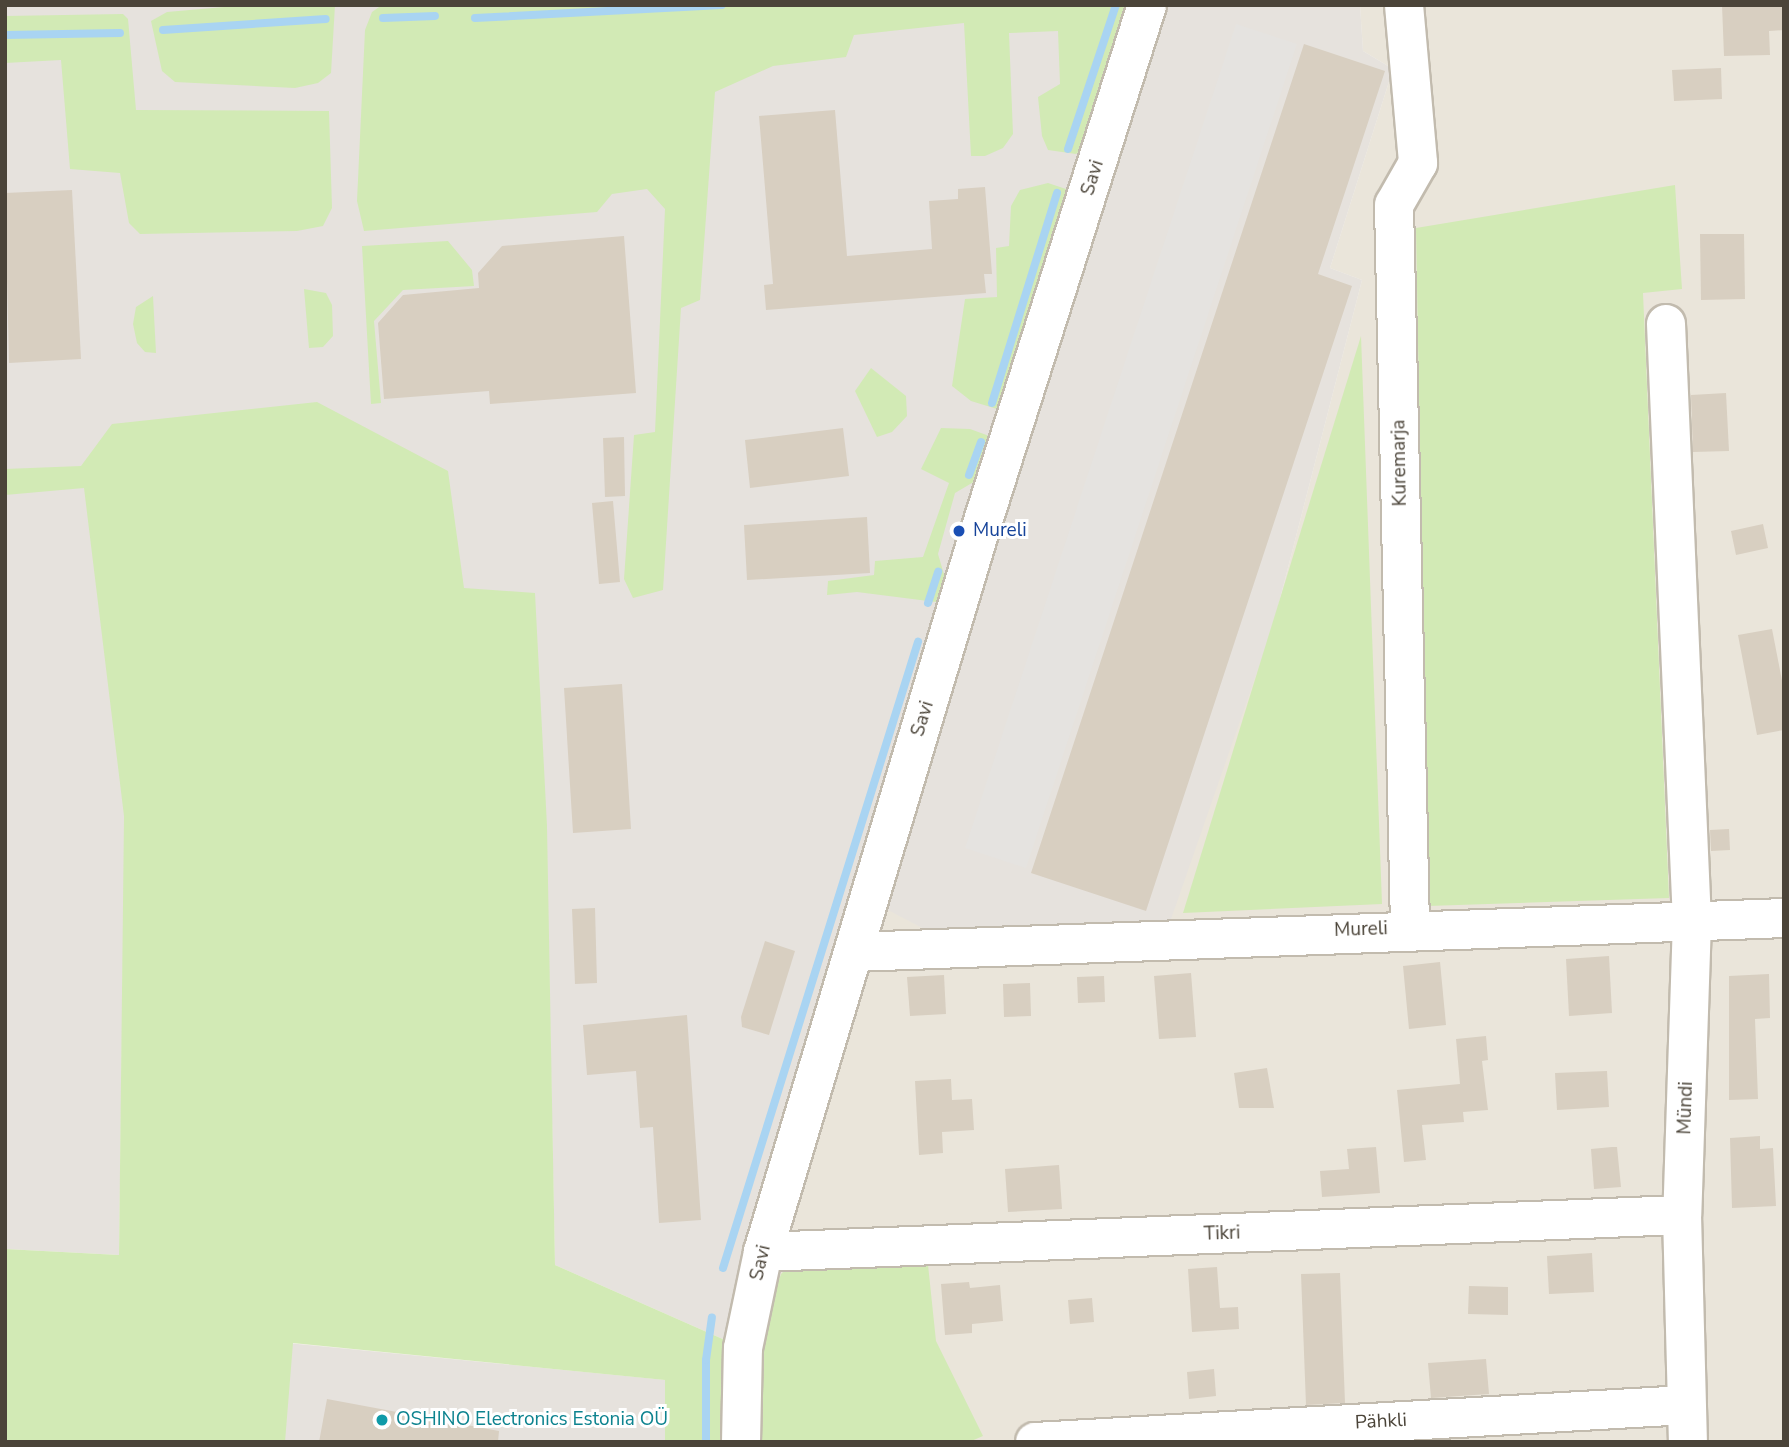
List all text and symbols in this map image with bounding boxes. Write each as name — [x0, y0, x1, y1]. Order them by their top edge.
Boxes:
street label: Savi — [1077, 158, 1109, 198]
street label: Kuremarja — [1388, 419, 1412, 507]
place label: Mureli — [973, 520, 1027, 542]
marker: Mureli — [951, 523, 967, 539]
street label: Savi — [907, 699, 939, 739]
street label: Mureli — [1334, 918, 1388, 942]
street label: Mündi — [1674, 1081, 1698, 1135]
street label: Tikri — [1203, 1222, 1241, 1246]
street label: Savi — [746, 1243, 776, 1283]
place label: OSHINO Electronics Estonia OÜ — [396, 1409, 668, 1431]
street label: Pähkli — [1354, 1409, 1408, 1435]
marker: OSHINO Electronics Estonia OÜ — [374, 1412, 390, 1428]

